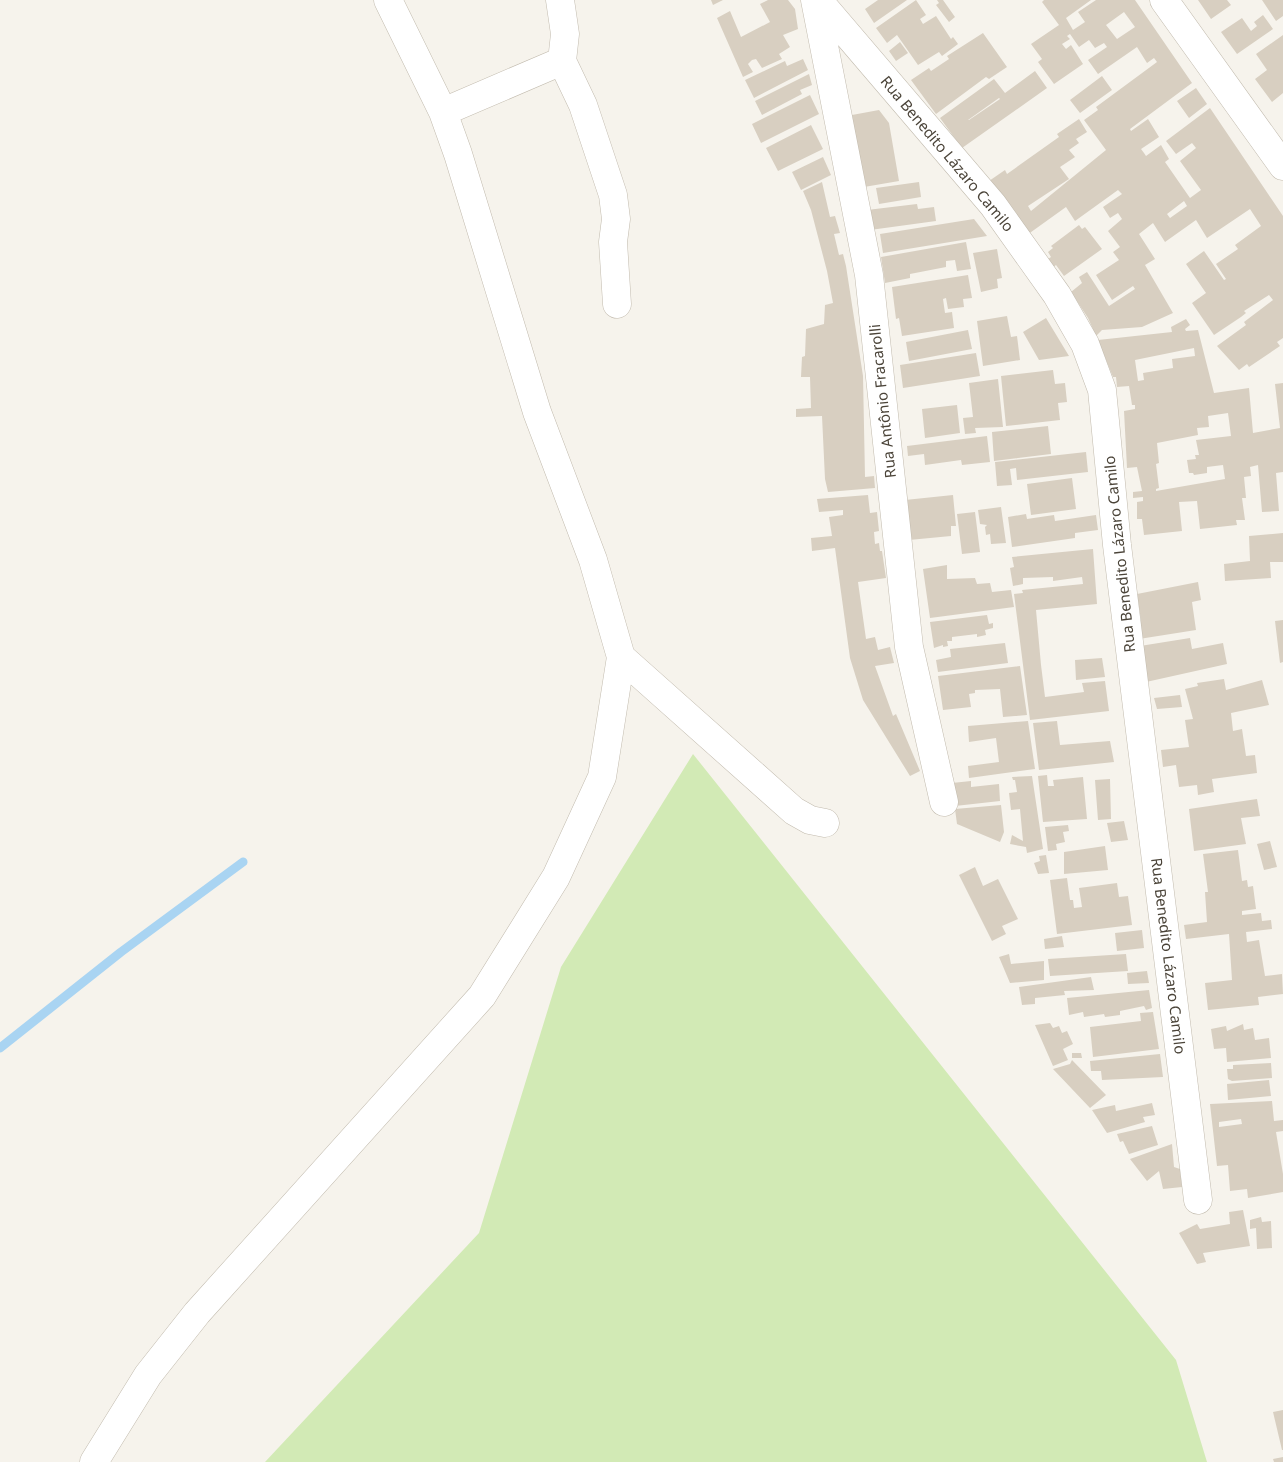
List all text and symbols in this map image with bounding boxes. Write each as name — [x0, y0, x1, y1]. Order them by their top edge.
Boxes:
street label: Rua Benedito Lázaro Camilo — [877, 71, 1019, 236]
street label: Rua Antônio Fracarolli — [864, 323, 900, 479]
street label: Rua Benedito Lázaro Camilo — [1099, 455, 1139, 653]
street label: Rua Benedito Lázaro Camilo — [1147, 857, 1191, 1055]

